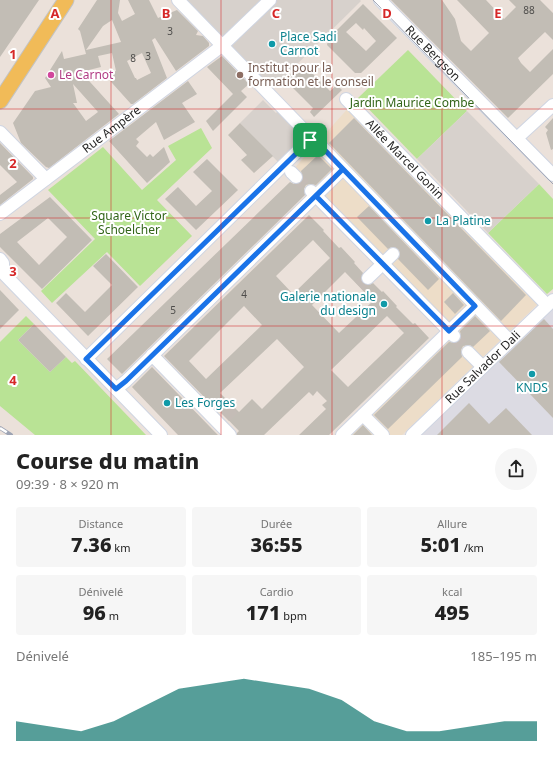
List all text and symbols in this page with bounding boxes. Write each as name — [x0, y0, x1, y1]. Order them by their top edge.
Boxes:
house number: 88 — [523, 3, 535, 17]
text: A — [51, 4, 60, 22]
text: B — [162, 4, 170, 22]
text: C — [272, 4, 280, 22]
text: D — [382, 4, 392, 22]
text: E — [494, 4, 502, 22]
street label: Rue Bergson — [402, 21, 464, 85]
house number: 3 — [167, 24, 173, 38]
place label: Place Sadi Carnot — [280, 28, 337, 59]
marker: Place Sadi Carnot — [267, 39, 277, 49]
text: 1 — [9, 45, 17, 63]
house number: 3 — [145, 49, 151, 63]
house number: 8 — [130, 51, 136, 65]
place label: Institut pour la formation et le conseil — [248, 59, 374, 90]
place label: Le Carnot — [59, 66, 114, 83]
marker: Le Carnot — [46, 70, 56, 80]
marker: Institut pour la formation et le conseil — [235, 70, 245, 80]
park label: Jardin Maurice Combe — [349, 94, 475, 111]
street label: Rue Ampère — [78, 101, 144, 157]
street label: Allée Marcel Gonin — [362, 115, 448, 203]
pin — [293, 123, 327, 157]
icon: arrive — [299, 129, 321, 151]
text: 2 — [9, 154, 17, 172]
park label: Square Victor Schoelcher — [91, 207, 167, 238]
place label: La Platine — [436, 212, 491, 229]
marker: La Platine — [423, 216, 433, 226]
text: 3 — [9, 262, 17, 280]
house number: 4 — [241, 287, 247, 301]
place label: Galerie nationale du design — [280, 288, 376, 319]
marker: Galerie nationale du design — [379, 299, 389, 309]
house number: 5 — [170, 303, 176, 317]
street label: Rue Salvador Dali — [441, 327, 524, 407]
marker: KNDS — [527, 369, 537, 379]
text: 4 — [9, 371, 17, 389]
place label: KNDS — [516, 379, 548, 396]
place label: Les Forges — [175, 394, 235, 411]
marker: Les Forges — [162, 398, 172, 408]
text: Course du matin — [16, 445, 199, 475]
button: share — [495, 448, 537, 490]
text: 09:39 · 8 × 920 m — [16, 475, 119, 493]
text: Distance — [79, 516, 123, 531]
text: Durée — [261, 516, 292, 531]
text: Allure — [437, 516, 467, 531]
text: 7.36 — [71, 531, 112, 558]
text: 36:55 — [251, 531, 302, 558]
text: 5:01 — [420, 531, 461, 558]
text: km — [112, 540, 131, 555]
text: /km — [461, 540, 484, 555]
text: Dénivelé — [78, 584, 123, 599]
text: Cardio — [260, 584, 293, 599]
text: kcal — [442, 584, 462, 599]
text: 96 — [83, 599, 106, 626]
text: 171 — [246, 599, 280, 626]
text: 495 — [435, 599, 470, 626]
text: m — [106, 608, 119, 623]
text: bpm — [280, 608, 307, 623]
text: Dénivelé — [16, 647, 69, 665]
text: 185–195 m — [470, 647, 537, 665]

